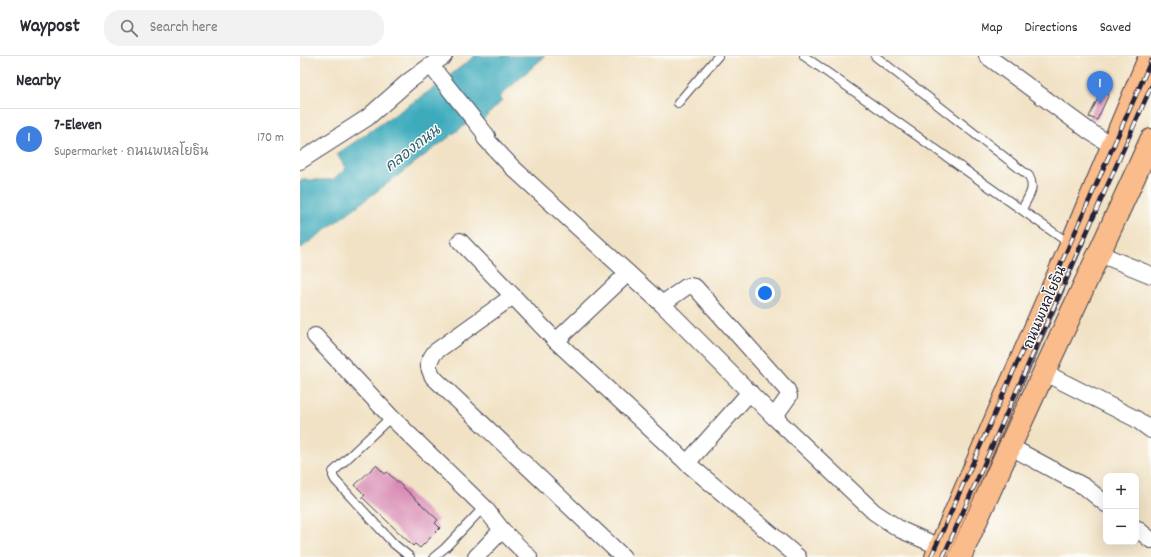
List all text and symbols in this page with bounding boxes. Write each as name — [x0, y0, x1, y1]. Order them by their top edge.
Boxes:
search box — [104, 10, 384, 46]
text: Waypost — [20, 14, 80, 41]
icon: search — [118, 17, 140, 39]
text: Search here — [150, 17, 218, 39]
text: Map — [981, 18, 1003, 38]
text: Directions — [1025, 18, 1078, 38]
text: Saved — [1100, 18, 1131, 38]
text: Nearby — [16, 70, 60, 94]
pin: 1 — [1087, 71, 1113, 104]
text: 7-Eleven — [54, 115, 102, 137]
water label: คลองถนน — [381, 120, 446, 178]
text: 1 — [28, 129, 30, 148]
text: 170 m — [257, 129, 284, 148]
text: Supermarket · ถนนพหลโยธิน — [54, 143, 209, 162]
street label: ถนนพหลโยธิน — [1018, 262, 1073, 352]
your location — [755, 283, 775, 303]
map controls — [1103, 473, 1139, 545]
button: + — [1103, 473, 1139, 509]
button: − — [1103, 509, 1139, 545]

